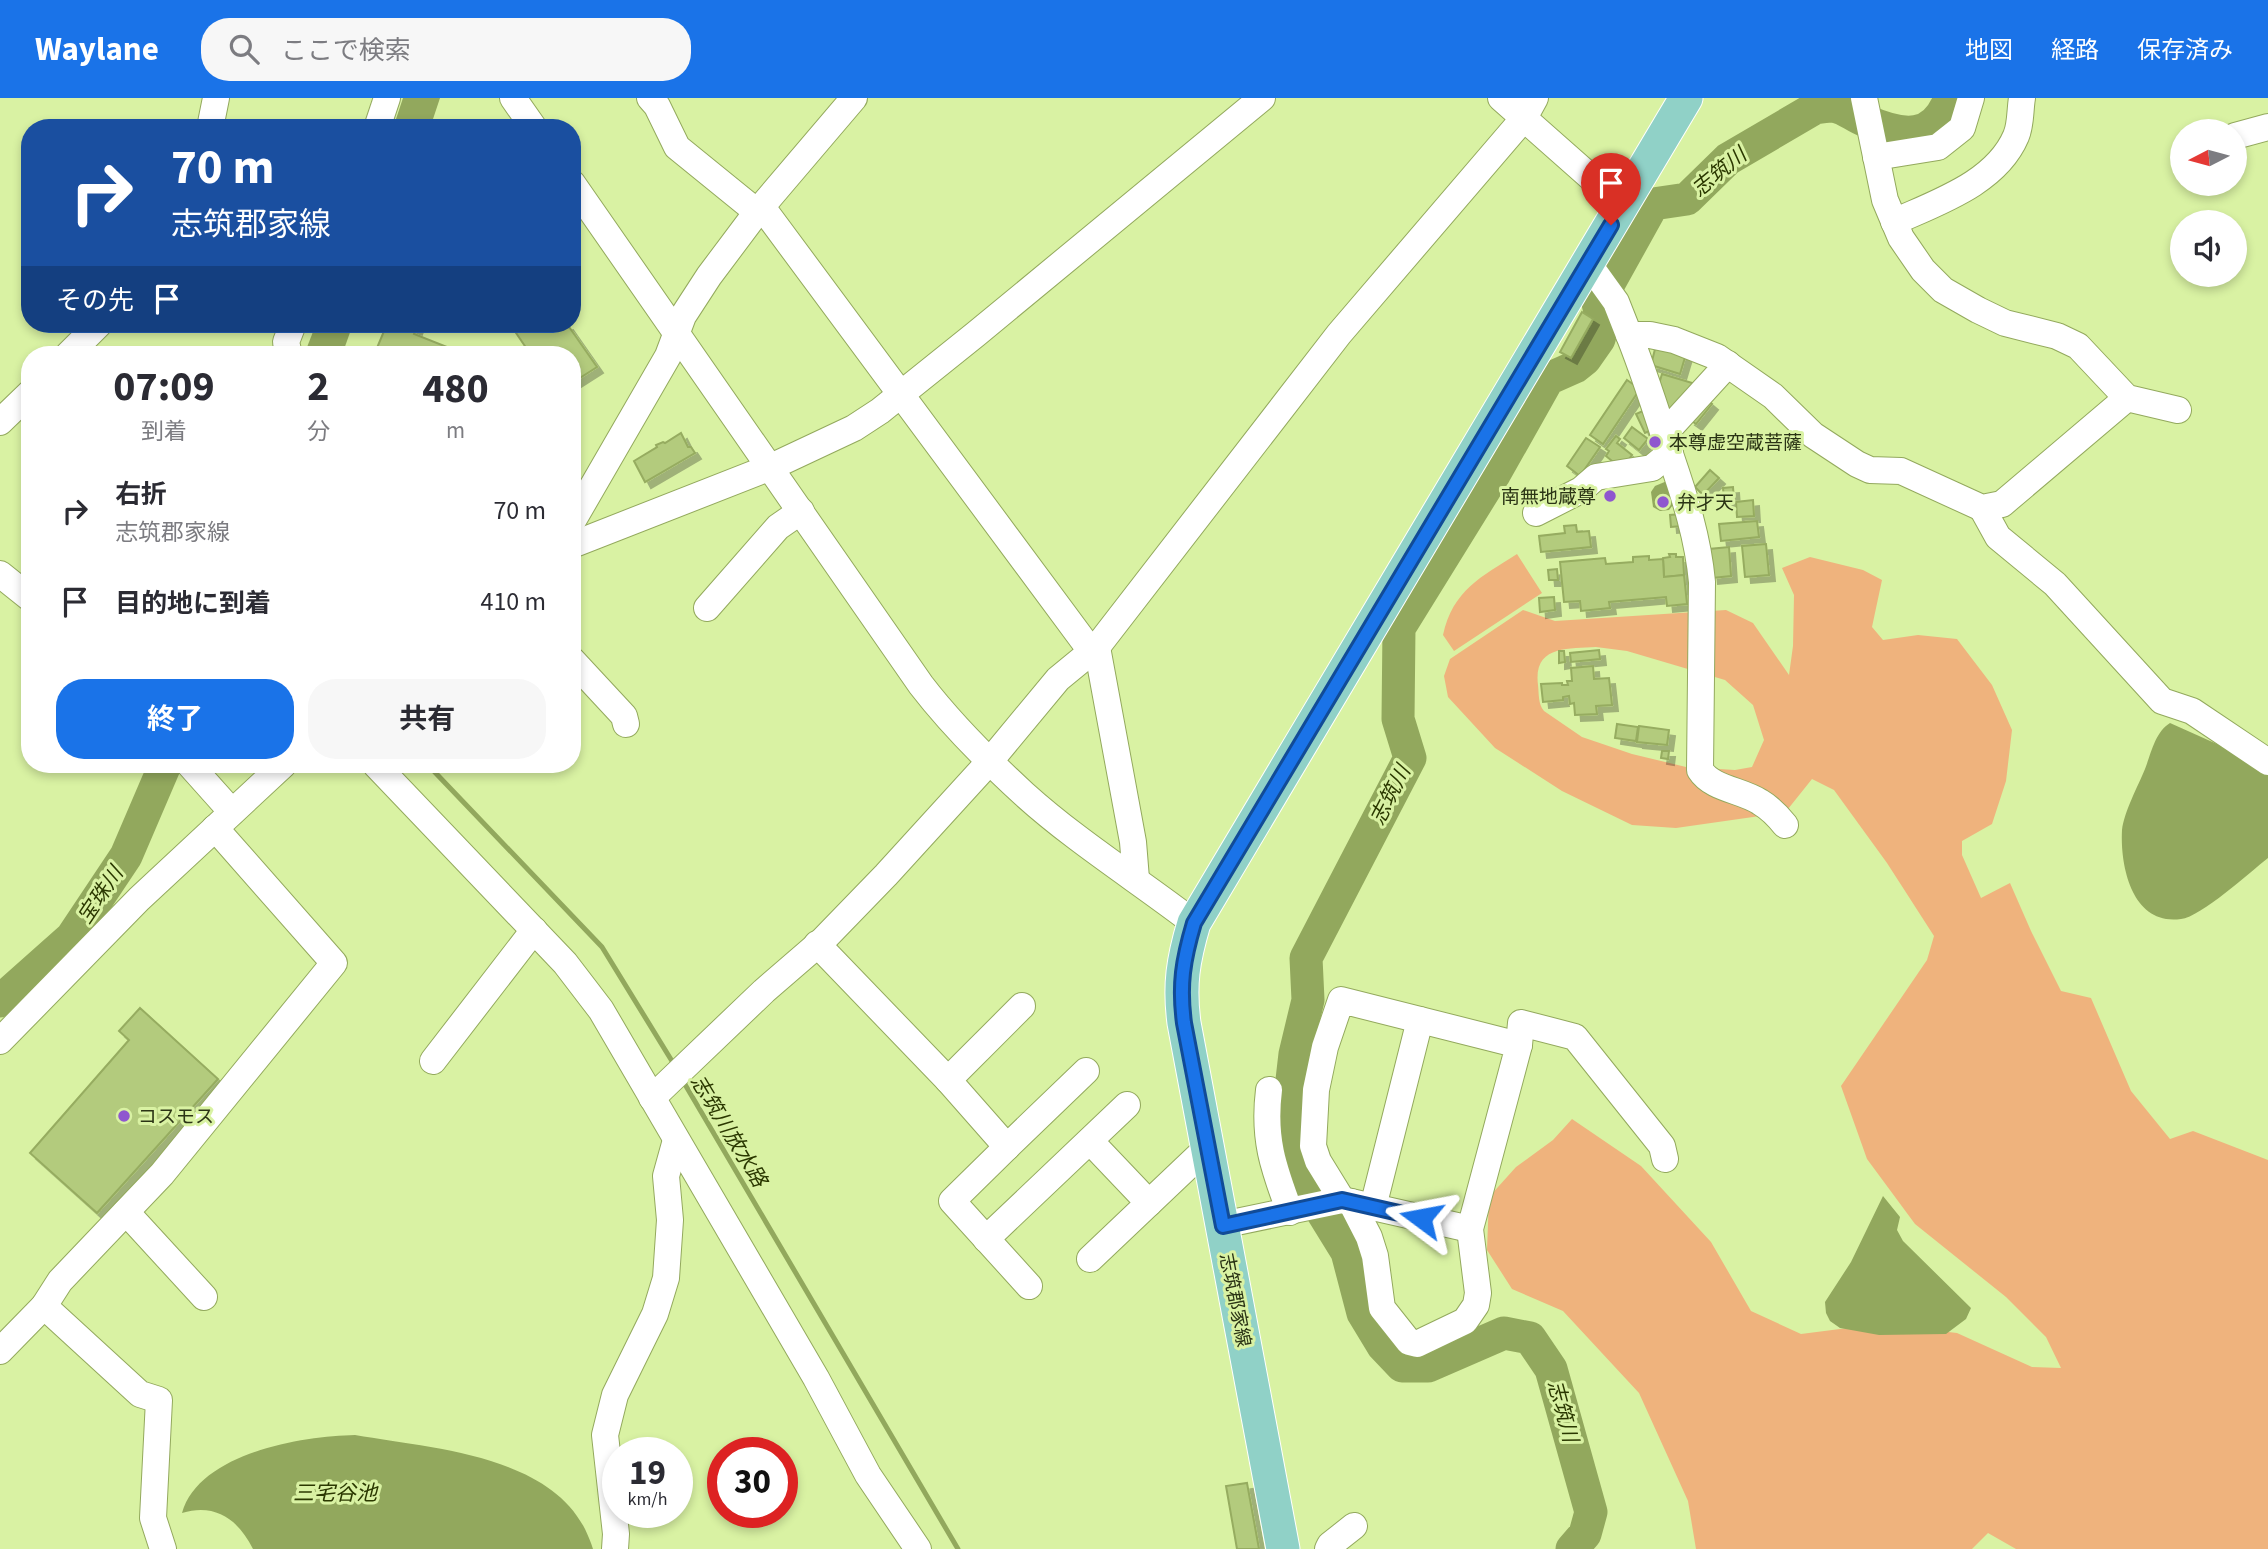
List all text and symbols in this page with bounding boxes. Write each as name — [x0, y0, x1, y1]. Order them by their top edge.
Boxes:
search box — [201, 18, 691, 81]
text: Waylane — [35, 26, 159, 73]
icon: search — [225, 30, 263, 68]
text: ここで検索 — [281, 32, 411, 69]
text: 地図 — [1965, 33, 2013, 68]
text: 経路 — [2051, 33, 2099, 68]
text: 保存済み — [2137, 33, 2233, 68]
north arrow — [2170, 119, 2247, 196]
map controls — [2170, 119, 2247, 287]
text: 70 m — [171, 133, 275, 203]
water label: 志筑川 — [1685, 139, 1754, 203]
icon: right — [56, 147, 147, 238]
pin — [1581, 153, 1641, 225]
icon: arrive — [1592, 164, 1630, 202]
text: 志筑郡家線 — [171, 202, 331, 248]
button: sound — [2170, 210, 2247, 287]
icon: arrive — [148, 280, 186, 318]
text: その先 — [56, 282, 134, 319]
text: 07:09 — [113, 357, 215, 417]
text: 2 — [307, 357, 329, 417]
text: 480 — [422, 359, 489, 419]
text: m — [446, 414, 465, 447]
text: 到着 — [141, 415, 187, 448]
text: 分 — [307, 415, 330, 448]
place label: 本尊虚空蔵菩薩 — [1669, 430, 1802, 457]
marker: 本尊虚空蔵菩薩 — [1647, 434, 1663, 450]
text: 右折 — [115, 476, 167, 513]
place label: 南無地蔵尊 — [1501, 484, 1596, 511]
marker: 南無地蔵尊 — [1602, 488, 1618, 504]
place label: 弁才天 — [1677, 490, 1734, 517]
icon: right — [56, 492, 94, 530]
text: 70 m — [493, 492, 546, 529]
marker: 弁才天 — [1655, 494, 1671, 510]
text: 志筑郡家線 — [115, 516, 230, 549]
icon: arrive — [56, 583, 94, 621]
text: 410 m — [480, 583, 546, 620]
text: 目的地に到着 — [115, 585, 271, 622]
button: 終了 — [56, 679, 294, 759]
button: 共有 — [308, 679, 546, 759]
water label: 志筑川 — [1362, 758, 1419, 830]
water label: 宝珠川 — [70, 859, 131, 930]
water label: 志筑川放水路 — [684, 1069, 775, 1194]
place label: コスモス — [138, 1104, 214, 1131]
marker: コスモス — [116, 1108, 132, 1124]
position arrow — [1384, 1181, 1458, 1255]
street label: 志筑郡家線 — [1212, 1251, 1257, 1349]
water label: 志筑川 — [1540, 1377, 1586, 1447]
speed limit sign: 30 — [707, 1437, 798, 1528]
text: 19 — [629, 1448, 666, 1498]
water label: 三宅谷池 — [293, 1478, 379, 1508]
text: km/h — [628, 1487, 667, 1512]

